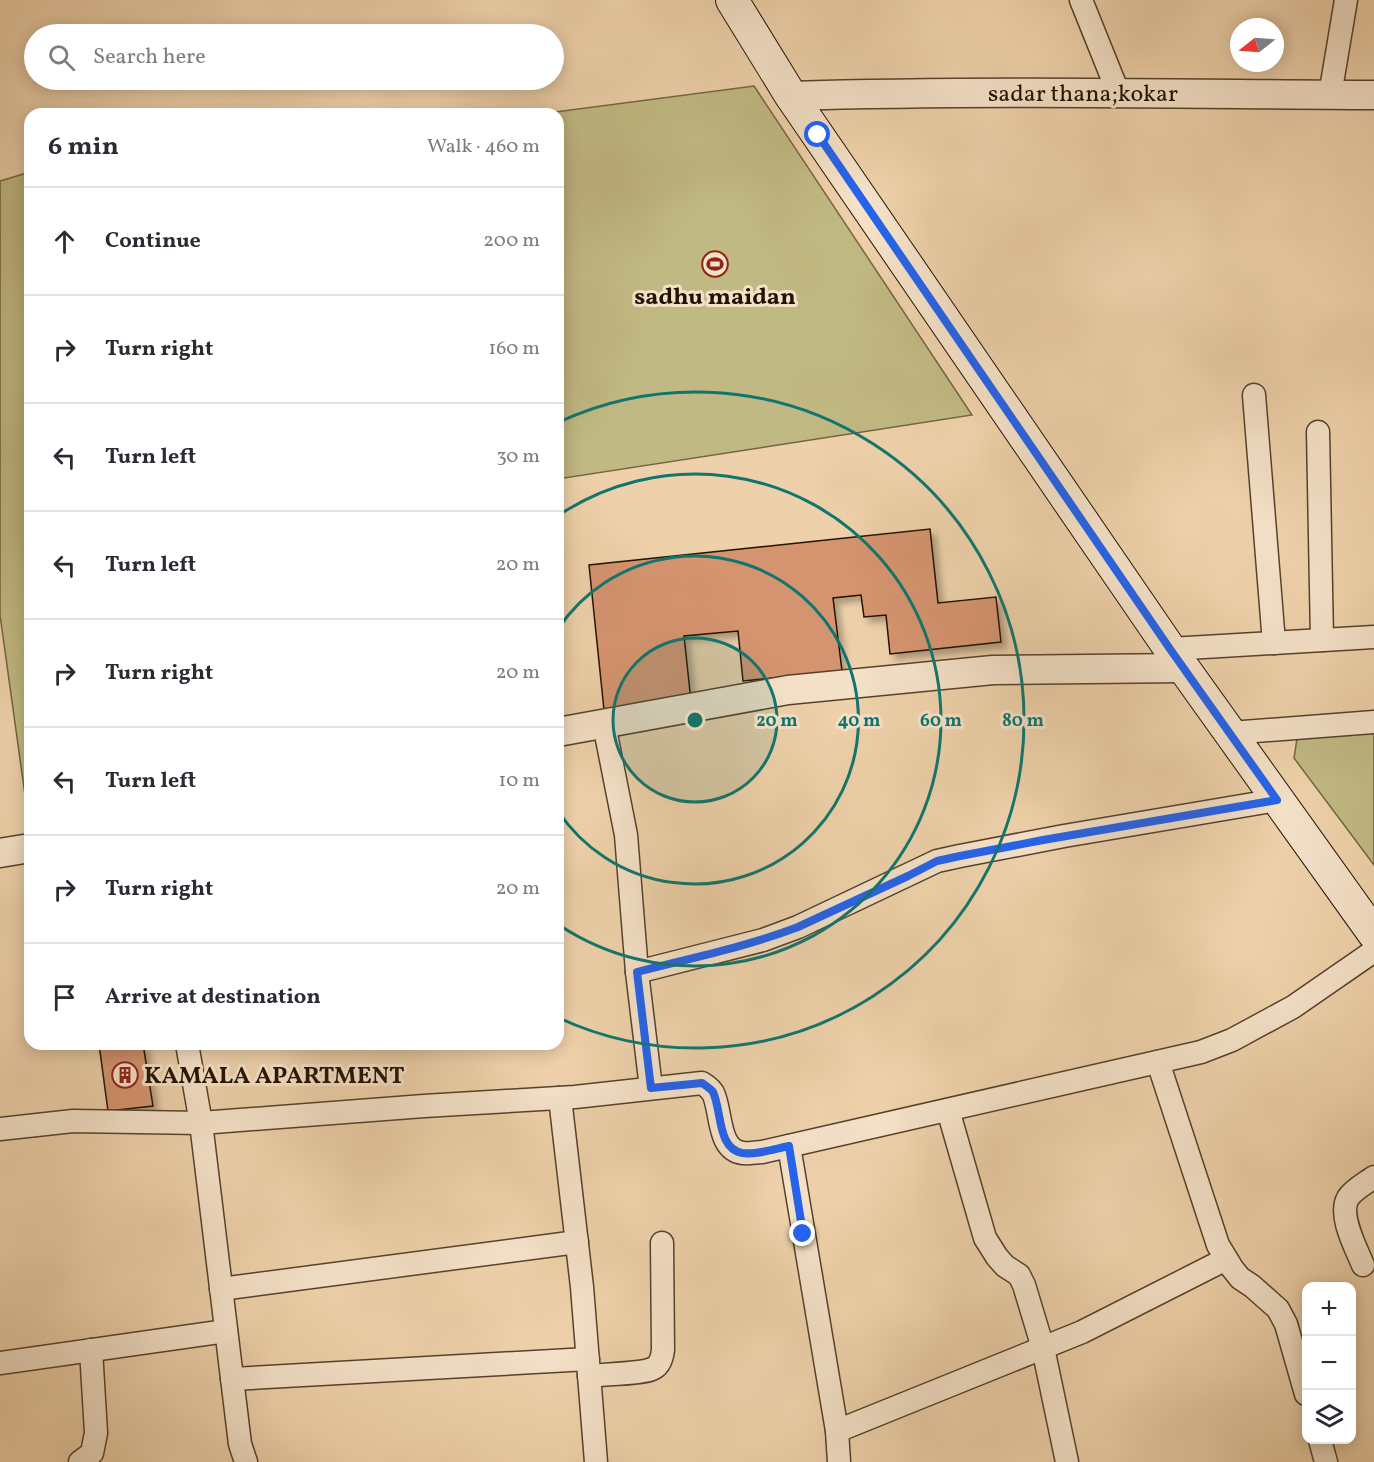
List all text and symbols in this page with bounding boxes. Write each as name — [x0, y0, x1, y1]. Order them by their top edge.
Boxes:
north arrow — [1230, 18, 1284, 72]
search box — [24, 24, 564, 90]
icon: search — [45, 41, 78, 74]
text: Search here — [93, 42, 206, 73]
street label: sadar thana;kokar — [988, 78, 1178, 112]
route start — [804, 121, 830, 147]
text: 6 min — [48, 129, 119, 165]
text: Walk · 460 m — [427, 133, 540, 161]
icon: ahead — [48, 225, 81, 258]
text: Continue — [105, 226, 201, 257]
text: 200 m — [483, 227, 540, 255]
sports icon: sadhu maidan — [700, 249, 730, 279]
place label: sadhu maidan — [634, 281, 796, 315]
icon: right — [48, 333, 81, 366]
text: Turn right — [105, 334, 213, 365]
text: 160 m — [488, 335, 540, 363]
icon: left — [48, 441, 81, 474]
text: Turn left — [105, 442, 196, 473]
text: 30 m — [496, 443, 540, 471]
icon: left — [48, 549, 81, 582]
text: Turn left — [105, 550, 196, 581]
text: 20 m — [496, 551, 540, 579]
icon: right — [48, 657, 81, 690]
text: Turn right — [105, 658, 213, 689]
text: 20 m — [496, 659, 540, 687]
text: 20 m — [756, 709, 798, 734]
text: 40 m — [838, 709, 880, 734]
text: 60 m — [920, 709, 962, 734]
text: 80 m — [1002, 709, 1044, 734]
centre of rings — [685, 710, 705, 730]
icon: left — [48, 765, 81, 798]
text: Turn left — [105, 766, 196, 797]
text: 10 m — [499, 767, 540, 795]
icon: right — [48, 873, 81, 906]
text: Turn right — [105, 874, 213, 905]
text: 20 m — [496, 875, 540, 903]
icon: arrive — [48, 981, 81, 1014]
text: Arrive at destination — [105, 982, 321, 1013]
building icon: KAMALA APARTMENT — [110, 1060, 140, 1090]
place label: KAMALA APARTMENT — [144, 1060, 405, 1094]
route end — [789, 1220, 815, 1246]
map controls — [1302, 1282, 1356, 1444]
button: + — [1302, 1282, 1356, 1336]
button: − — [1302, 1336, 1356, 1390]
button: layers — [1302, 1390, 1356, 1444]

